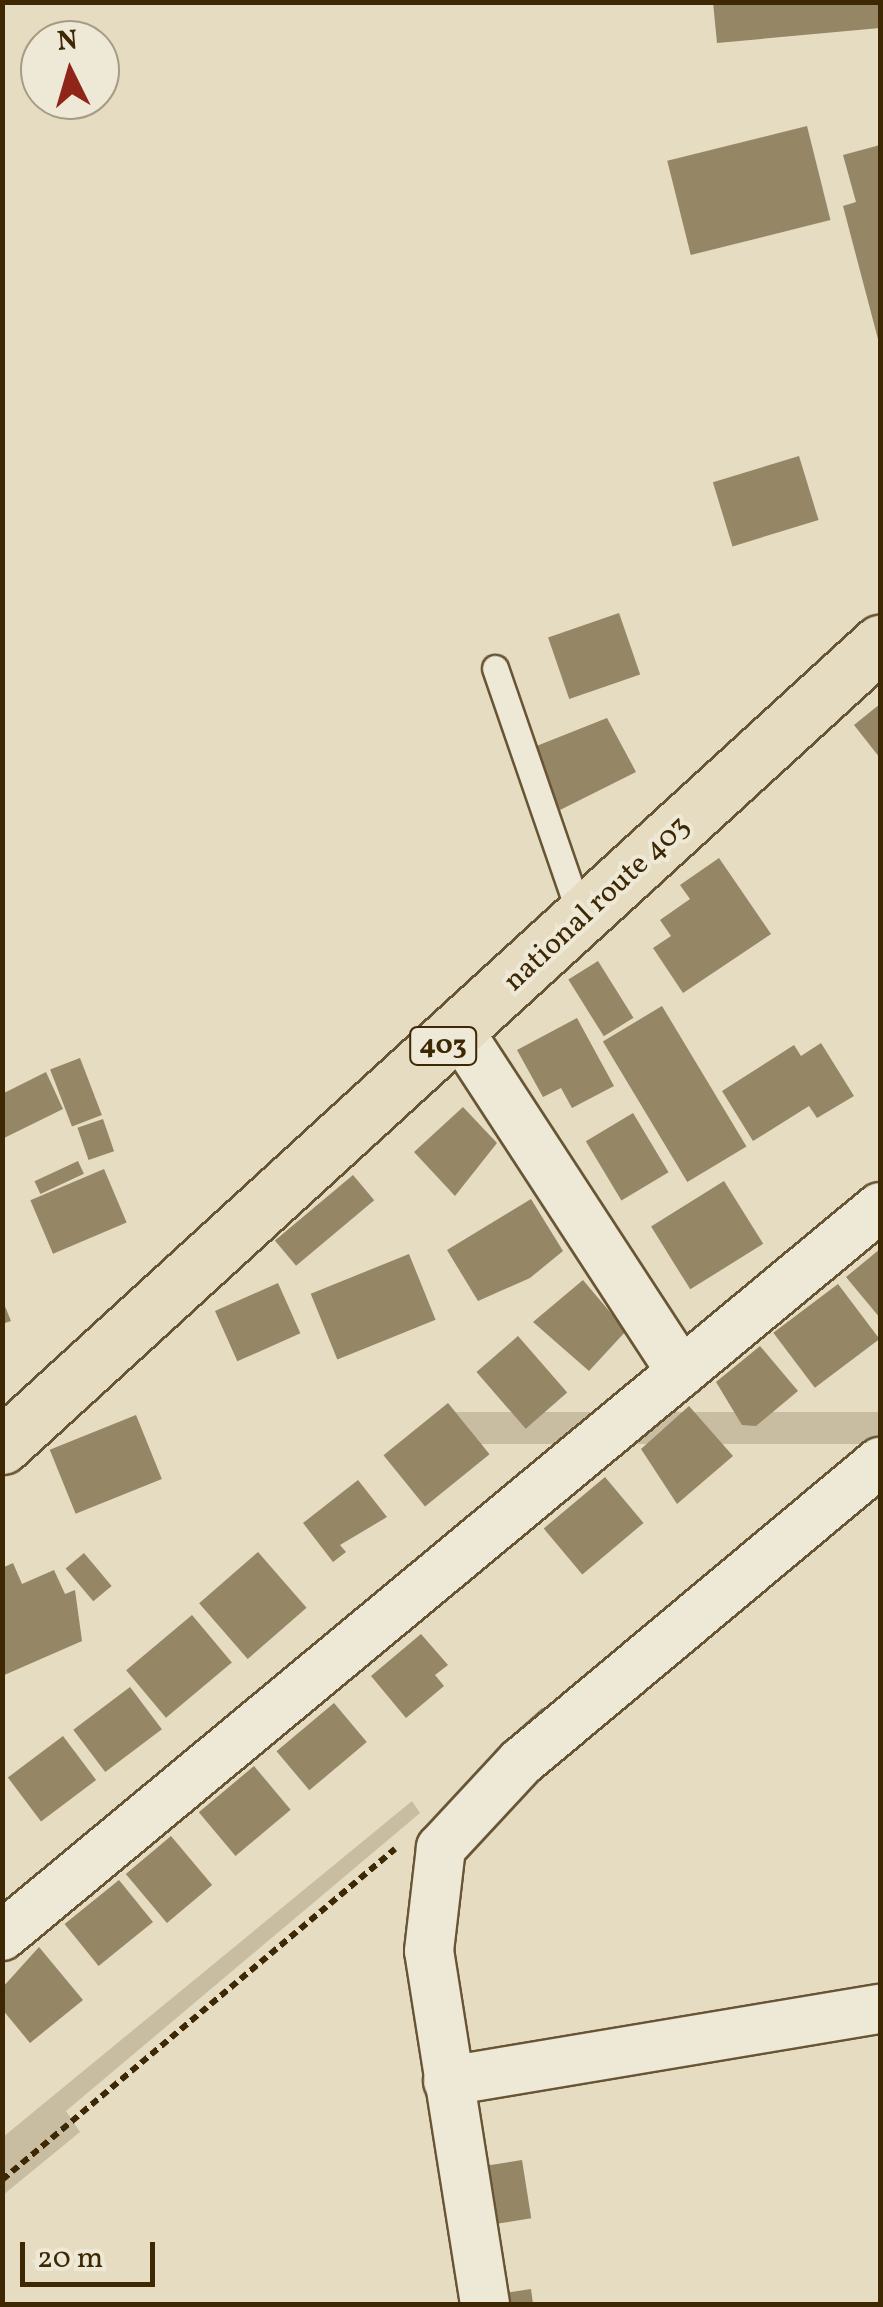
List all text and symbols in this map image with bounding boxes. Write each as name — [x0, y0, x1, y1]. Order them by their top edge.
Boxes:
north arrow — [20, 20, 120, 120]
text: N — [56, 21, 79, 62]
street label: national route 403 — [496, 808, 698, 1000]
road number: 403 — [408, 1023, 478, 1069]
scale bar — [25, 2222, 160, 2284]
text: 20 m — [37, 2238, 103, 2280]

